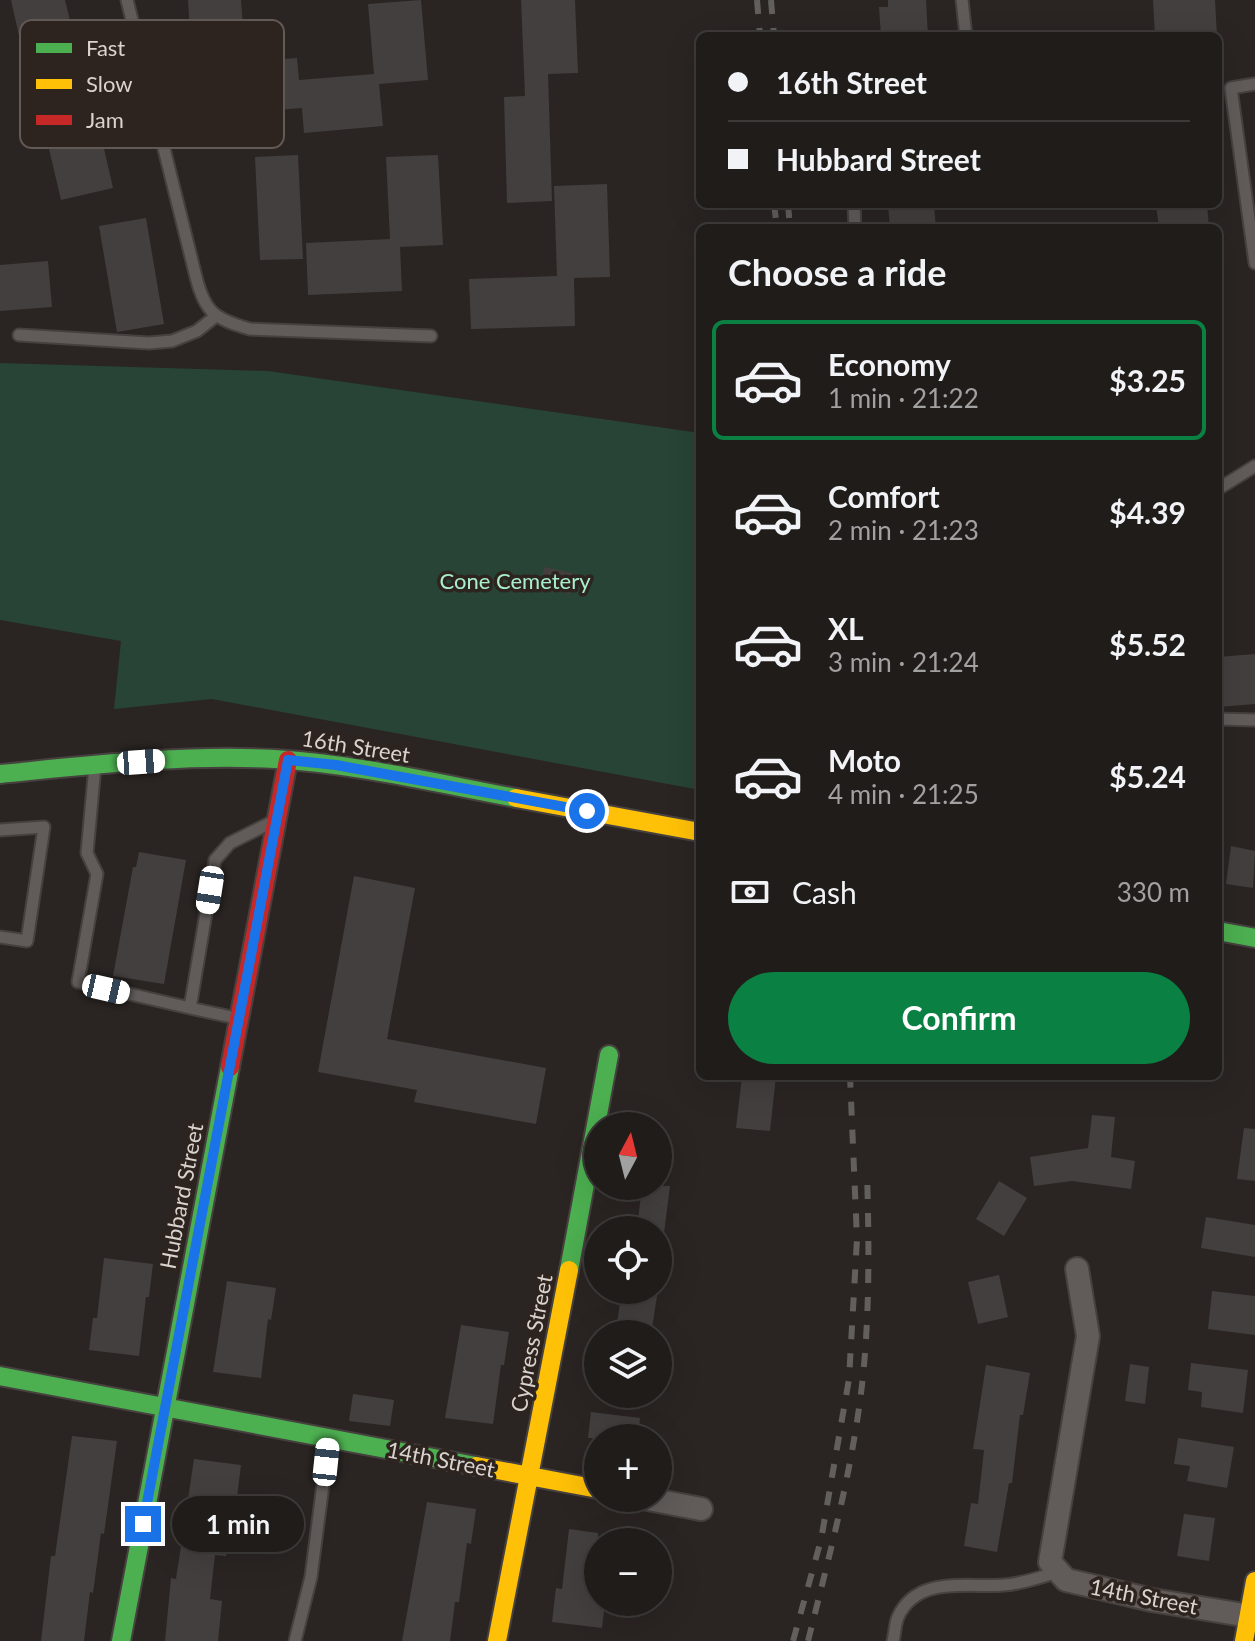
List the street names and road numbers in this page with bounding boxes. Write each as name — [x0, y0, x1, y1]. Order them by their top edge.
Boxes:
street label: 16th Street — [300, 724, 412, 768]
street label: Hubbard Street — [154, 1121, 208, 1271]
street label: Cypress Street — [504, 1272, 558, 1414]
street label: 14th Street — [385, 1435, 497, 1483]
street label: 14th Street — [1088, 1572, 1200, 1620]

